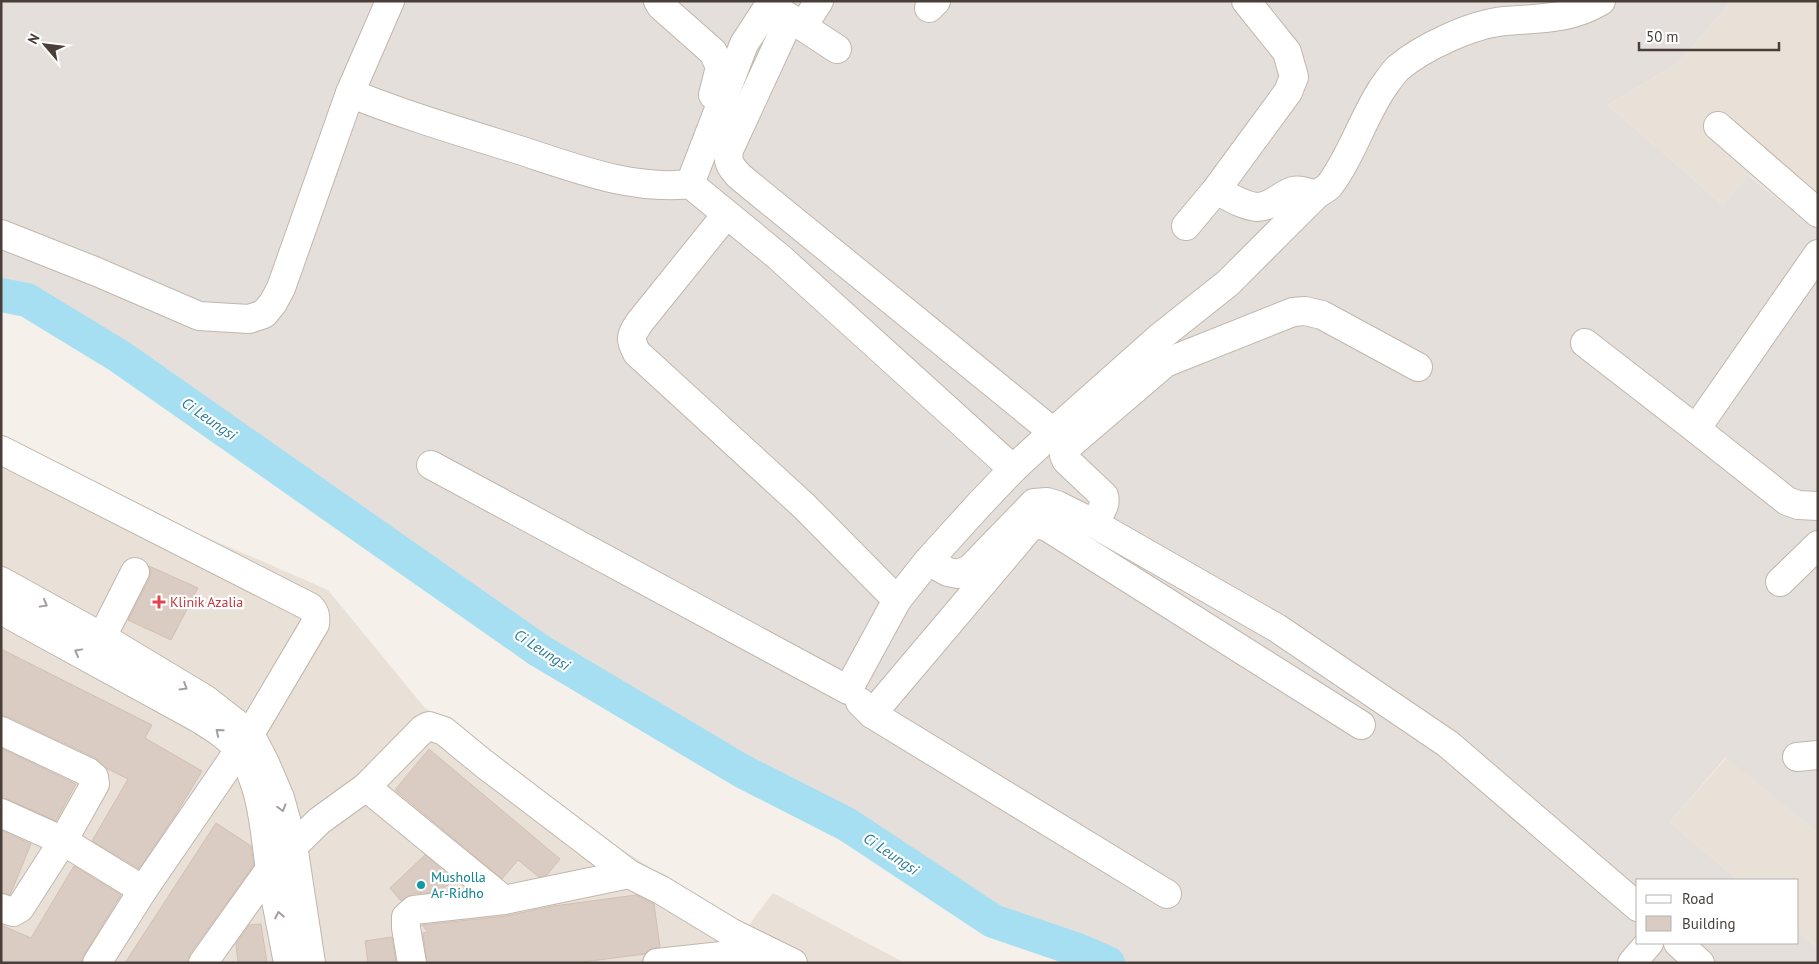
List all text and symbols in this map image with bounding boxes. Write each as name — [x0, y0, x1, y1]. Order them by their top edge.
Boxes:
north arrow — [20, 20, 70, 70]
scale bar — [1639, 20, 1779, 52]
text: 50 m — [1646, 27, 1679, 46]
text: N — [23, 31, 44, 47]
water label: Ci Leungsi — [178, 393, 241, 445]
place label: Klinik Azalia — [170, 593, 243, 611]
marker: Klinik Azalia — [152, 595, 166, 609]
one-way arrow — [39, 598, 48, 608]
water label: Ci Leungsi — [511, 625, 575, 675]
one-way arrow — [74, 648, 83, 658]
one-way arrow — [179, 680, 188, 690]
one-way arrow — [216, 730, 225, 738]
one-way arrow — [277, 804, 287, 812]
water label: Ci Leungsi — [860, 828, 923, 880]
place label: Musholla Ar-Ridho — [431, 868, 486, 902]
marker: Musholla Ar-Ridho — [415, 879, 427, 891]
legend — [1636, 879, 1799, 944]
text: Road — [1682, 889, 1714, 908]
one-way arrow — [274, 910, 285, 919]
text: Building — [1682, 914, 1736, 933]

